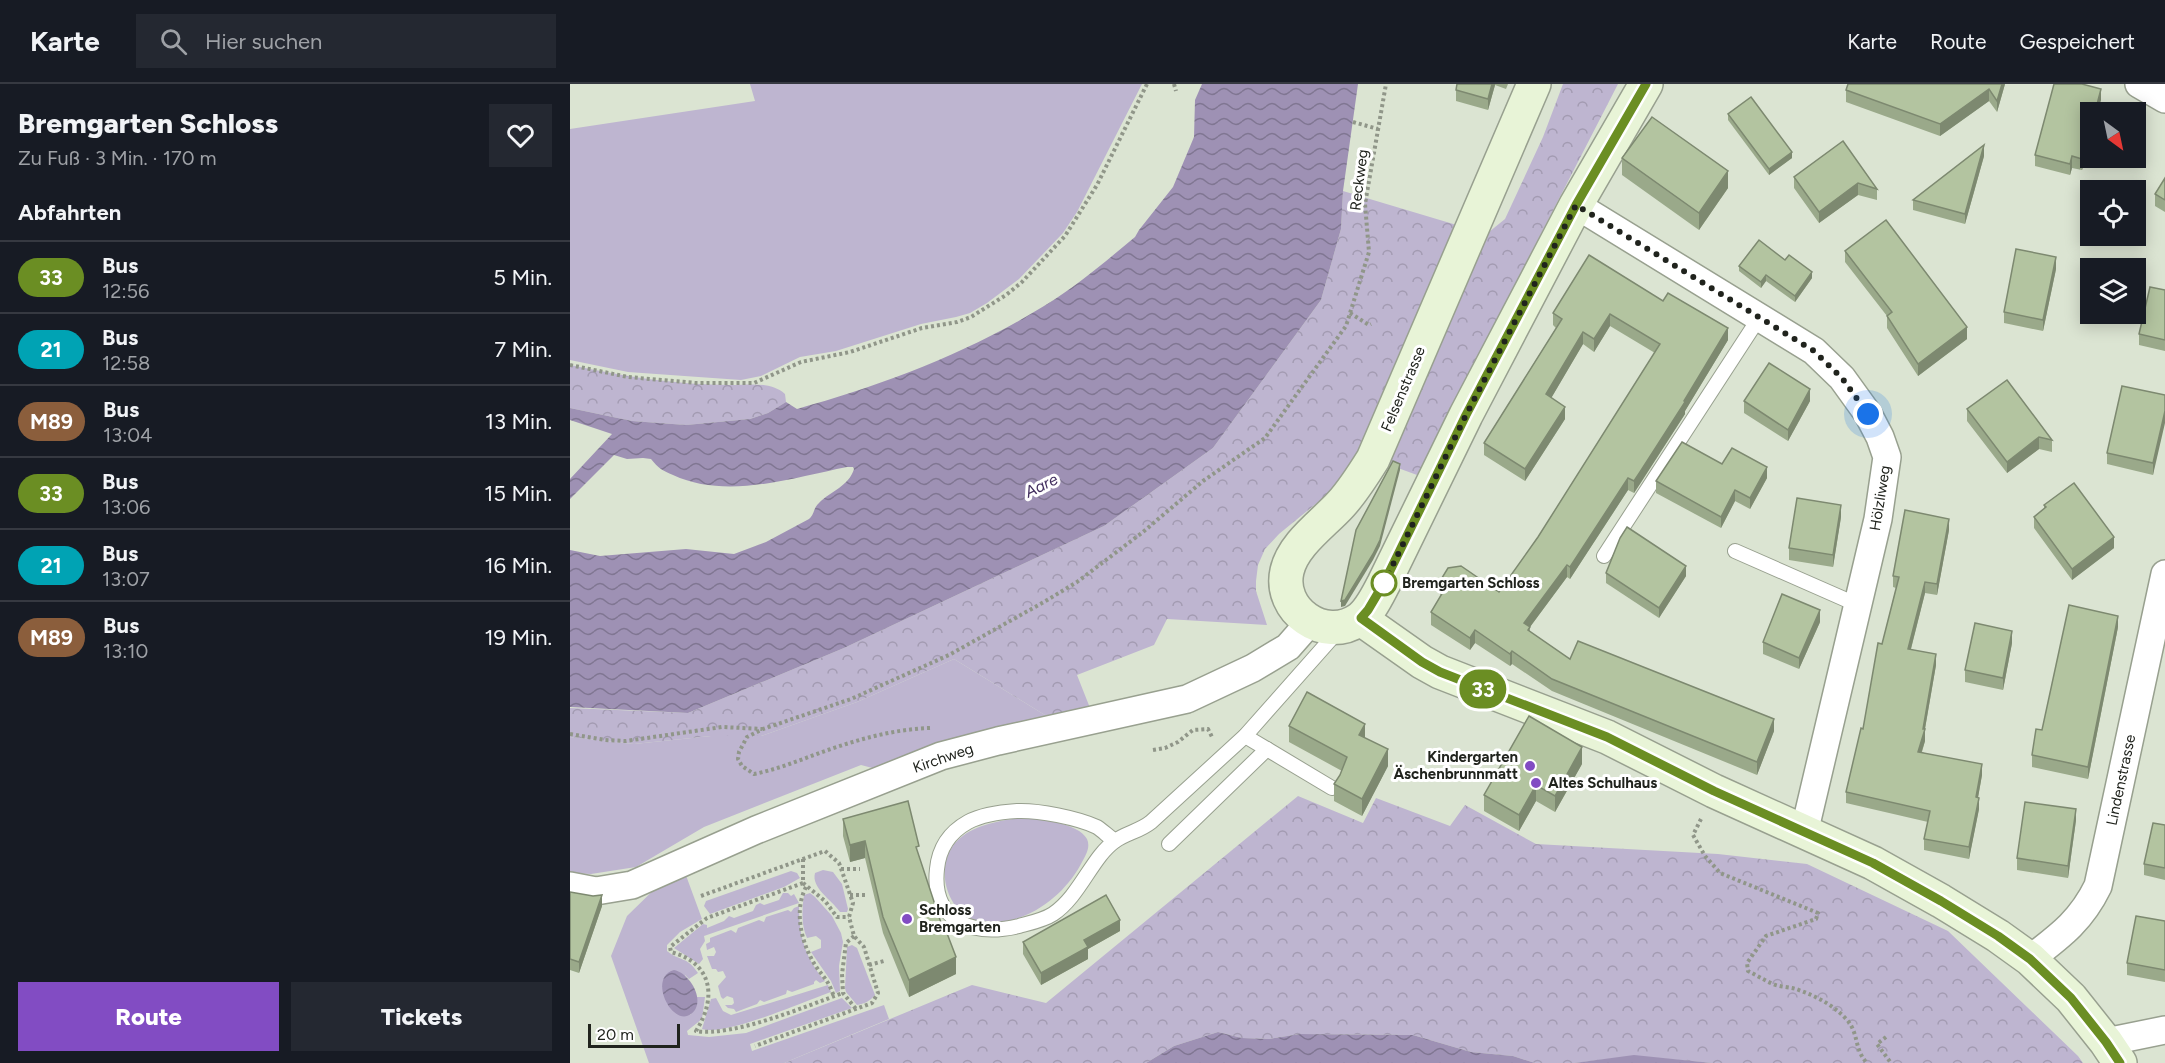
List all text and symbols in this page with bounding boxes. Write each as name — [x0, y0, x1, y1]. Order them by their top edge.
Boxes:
search box — [136, 14, 556, 68]
text: Karte — [30, 24, 100, 58]
icon: search — [157, 25, 190, 58]
text: Hier suchen — [205, 28, 322, 55]
text: Karte — [1847, 29, 1897, 54]
text: Route — [1930, 29, 1986, 54]
text: Gespeichert — [2019, 29, 2135, 54]
north arrow — [2080, 102, 2146, 168]
map controls — [2080, 102, 2146, 324]
button: heart — [489, 104, 552, 167]
text: Bremgarten Schloss — [18, 106, 278, 140]
text: Zu Fuß · 3 Min. · 170 m — [18, 146, 216, 170]
street label: Reckweg — [1346, 148, 1372, 212]
button: locate — [2080, 180, 2146, 246]
text: Abfahrten — [18, 199, 121, 226]
text: Bus — [102, 252, 138, 279]
button: layers — [2080, 258, 2146, 324]
text: 5 Min. — [493, 264, 552, 291]
text: 33 — [39, 265, 63, 290]
text: 12:56 — [102, 279, 149, 303]
text: Bus — [102, 324, 138, 351]
text: 7 Min. — [494, 336, 552, 363]
text: 21 — [40, 337, 62, 362]
street label: Felsenstrasse — [1377, 344, 1429, 434]
text: 12:58 — [102, 351, 150, 375]
text: Bus — [103, 396, 139, 423]
your location — [1853, 399, 1883, 429]
text: 13 Min. — [485, 408, 552, 435]
text: M89 — [30, 409, 73, 434]
text: 13:04 — [103, 423, 152, 447]
street label: Hölzliweg — [1866, 464, 1894, 532]
text: Bus — [102, 468, 138, 495]
water label: Aare — [1021, 469, 1061, 502]
text: 15 Min. — [484, 480, 552, 507]
text: 33 — [39, 481, 63, 506]
text: 13:06 — [102, 495, 150, 519]
text: Bus — [102, 540, 138, 567]
text: 16 Min. — [484, 552, 552, 579]
text: 21 — [40, 553, 62, 578]
text: 13:07 — [102, 567, 150, 591]
marker: Bremgarten Schloss — [1371, 570, 1397, 596]
place label: Bremgarten Schloss — [1402, 574, 1539, 592]
text: Bus — [103, 612, 139, 639]
text: 19 Min. — [484, 624, 552, 651]
text: M89 — [30, 625, 73, 650]
text: 13:10 — [103, 639, 148, 663]
line badge: 33 — [1456, 670, 1510, 708]
text: 33 — [1471, 677, 1495, 702]
street label: Lindenstrasse — [2103, 733, 2139, 827]
street label: Kirchweg — [910, 739, 976, 777]
place label: Kindergarten Äschenbrunnmatt — [1393, 748, 1518, 783]
marker: Kindergarten Äschenbrunnmatt — [1523, 759, 1537, 773]
place label: Altes Schulhaus — [1548, 774, 1657, 792]
marker: Altes Schulhaus — [1529, 776, 1543, 790]
place label: Schloss Bremgarten — [919, 901, 1001, 936]
marker: Schloss Bremgarten — [900, 912, 914, 926]
button: Route — [18, 982, 279, 1051]
button: Tickets — [291, 982, 552, 1051]
scale bar — [588, 1021, 680, 1048]
text: 20 m — [597, 1025, 634, 1044]

